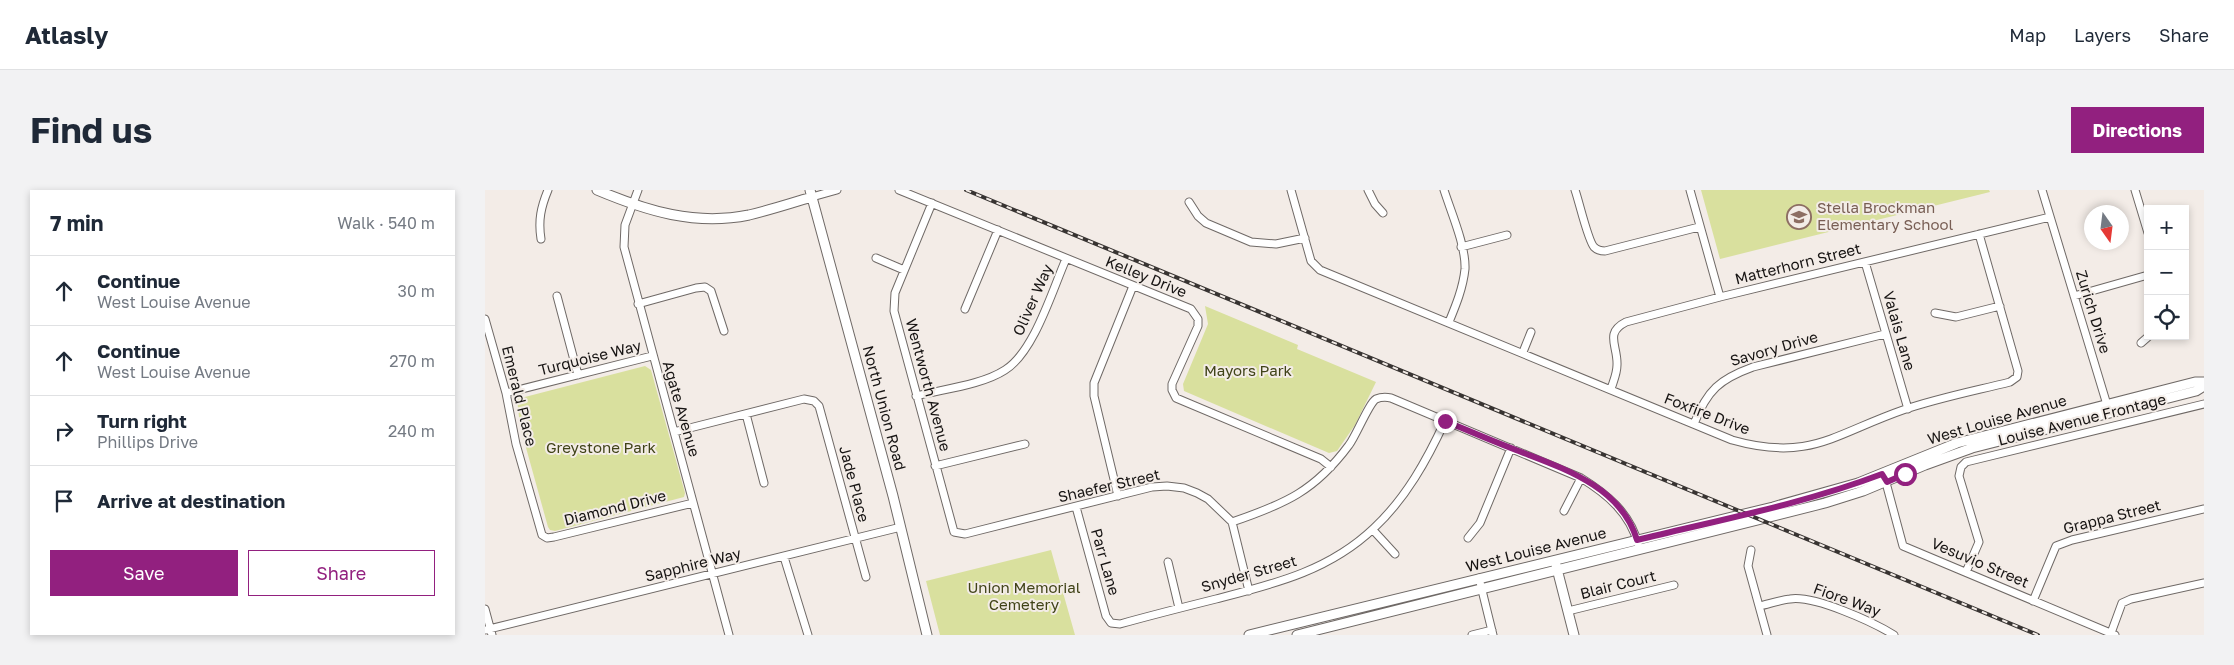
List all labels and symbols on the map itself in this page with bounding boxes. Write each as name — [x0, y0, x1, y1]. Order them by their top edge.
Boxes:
place label: Stella Brockman Elementary School — [1817, 198, 1953, 233]
school or university icon: Stella Brockman Elementary School — [1786, 204, 1812, 230]
north arrow — [2084, 205, 2129, 250]
street label: Matterhorn Street — [1733, 239, 1863, 287]
street label: Kelley Drive — [1103, 252, 1190, 301]
street label: Oliver Way — [1008, 260, 1056, 338]
street label: Zurich Drive — [2073, 268, 2115, 356]
street label: Valais Lane — [1880, 289, 1920, 373]
street label: Wentworth Avenue — [903, 316, 955, 453]
street label: Savory Drive — [1728, 327, 1820, 369]
street label: Turquoise Way — [537, 335, 643, 378]
street label: North Union Road — [860, 343, 910, 472]
street label: Emerald Place — [499, 344, 541, 448]
street label: Agate Avenue — [660, 359, 704, 459]
park label: Mayors Park — [1204, 361, 1293, 379]
street label: Foxfire Drive — [1662, 388, 1753, 438]
street label: Louise Avenue Frontage — [1996, 389, 2168, 449]
street label: West Louise Avenue — [1925, 390, 2069, 448]
route end — [1434, 410, 1457, 433]
park label: Greystone Park — [546, 438, 657, 456]
street label: Jade Place — [836, 444, 874, 524]
route start — [1894, 463, 1917, 486]
street label: Shaefer Street — [1056, 465, 1161, 505]
street label: Diamond Drive — [562, 486, 668, 528]
street label: Grappa Street — [2061, 495, 2162, 537]
street label: West Louise Avenue — [1464, 523, 1608, 575]
street label: Parr Lane — [1088, 526, 1124, 598]
street label: Vesuvio Street — [1929, 533, 2032, 591]
street label: Sapphire Way — [643, 543, 743, 585]
street label: Snyder Street — [1199, 551, 1299, 595]
street label: Blair Court — [1578, 566, 1657, 602]
park label: Union Memorial Cemetery — [967, 578, 1081, 613]
street label: Fiore Way — [1811, 579, 1884, 620]

